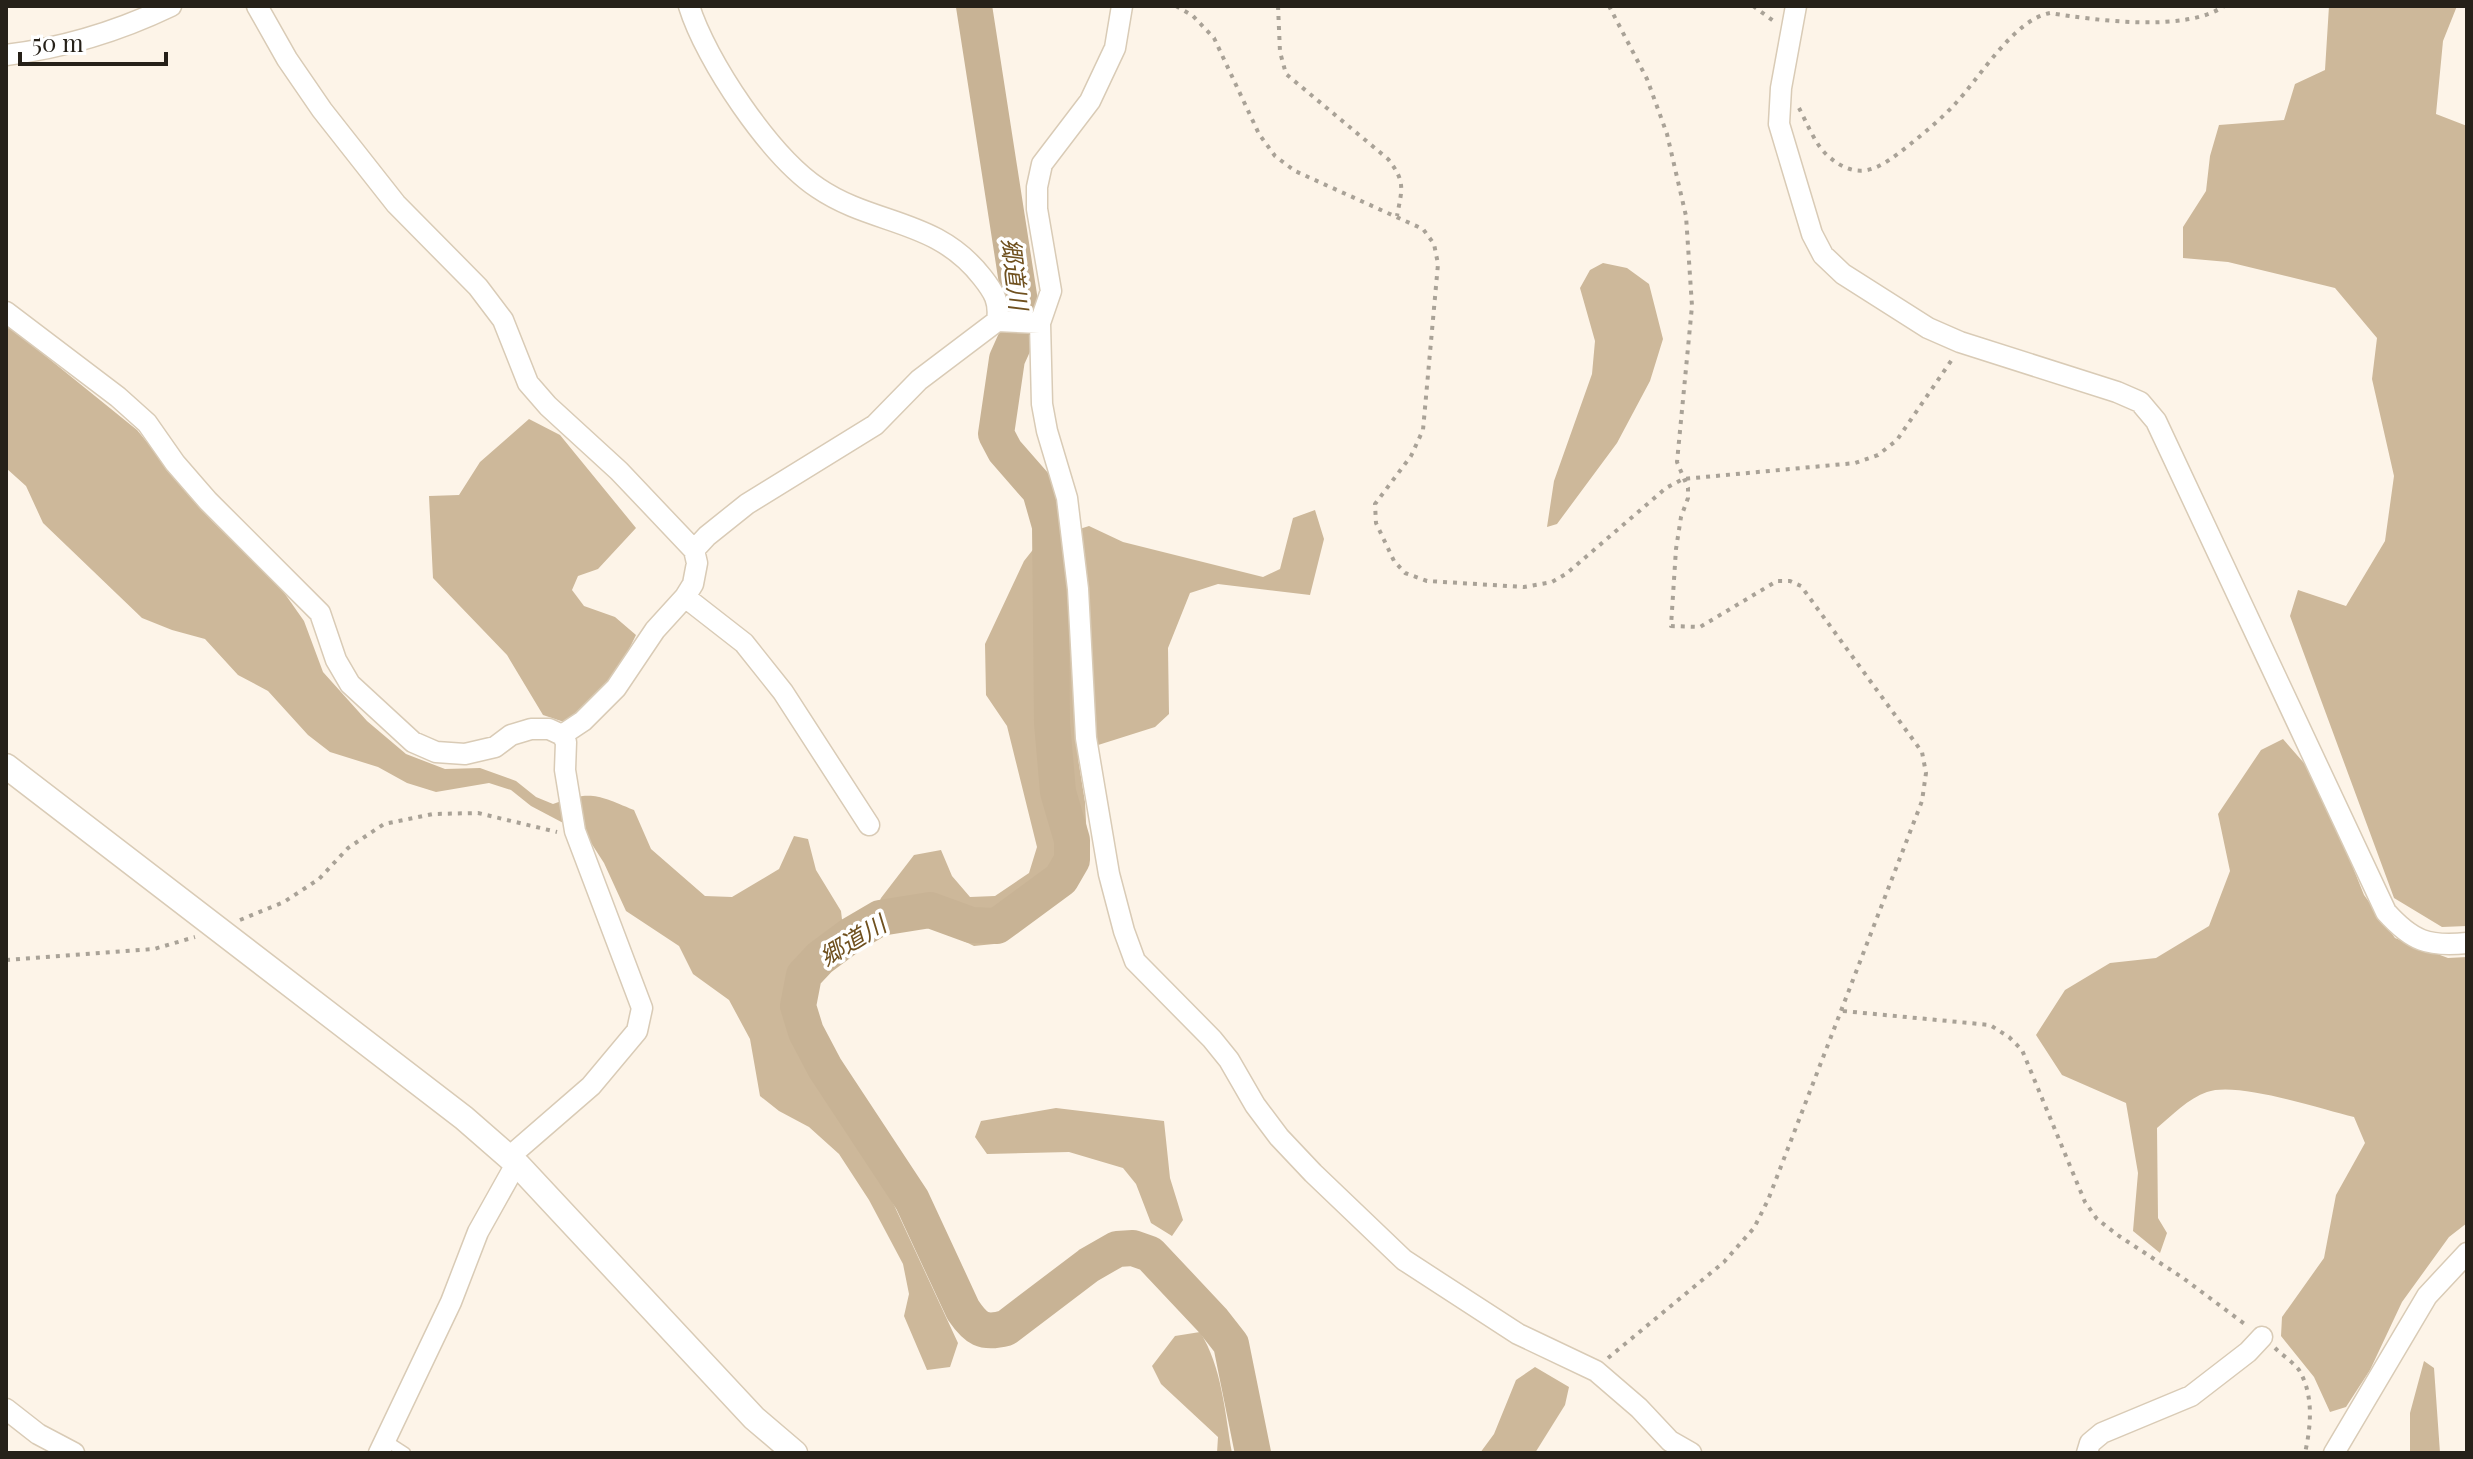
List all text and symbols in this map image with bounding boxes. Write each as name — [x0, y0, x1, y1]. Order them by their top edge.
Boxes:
scale bar — [20, 16, 166, 66]
text: 50 m — [32, 26, 84, 58]
water label: 郷道川 — [996, 236, 1037, 314]
water label: 郷道川 — [813, 905, 894, 972]

